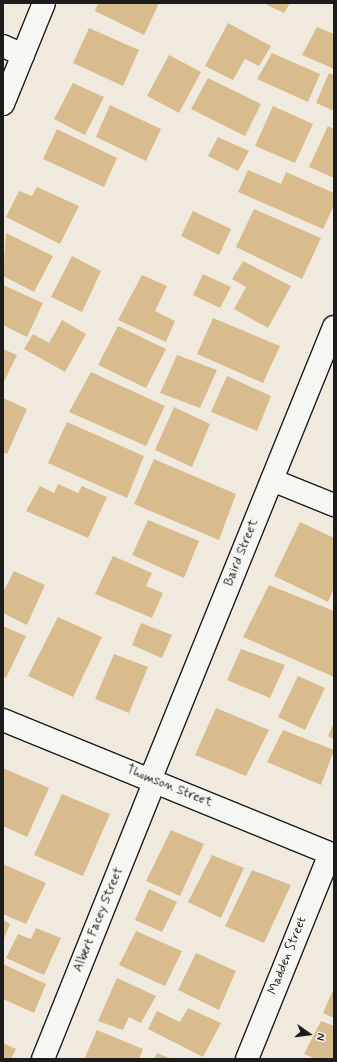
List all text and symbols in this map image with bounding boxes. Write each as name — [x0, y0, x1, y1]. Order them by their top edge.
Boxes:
street label: Baird Street — [221, 517, 263, 589]
street label: Thomson Street — [124, 763, 214, 811]
street label: Albert Facey Street — [71, 866, 127, 974]
street label: Madden Street — [265, 914, 311, 998]
north arrow — [289, 1014, 329, 1054]
text: N — [313, 1032, 328, 1042]

